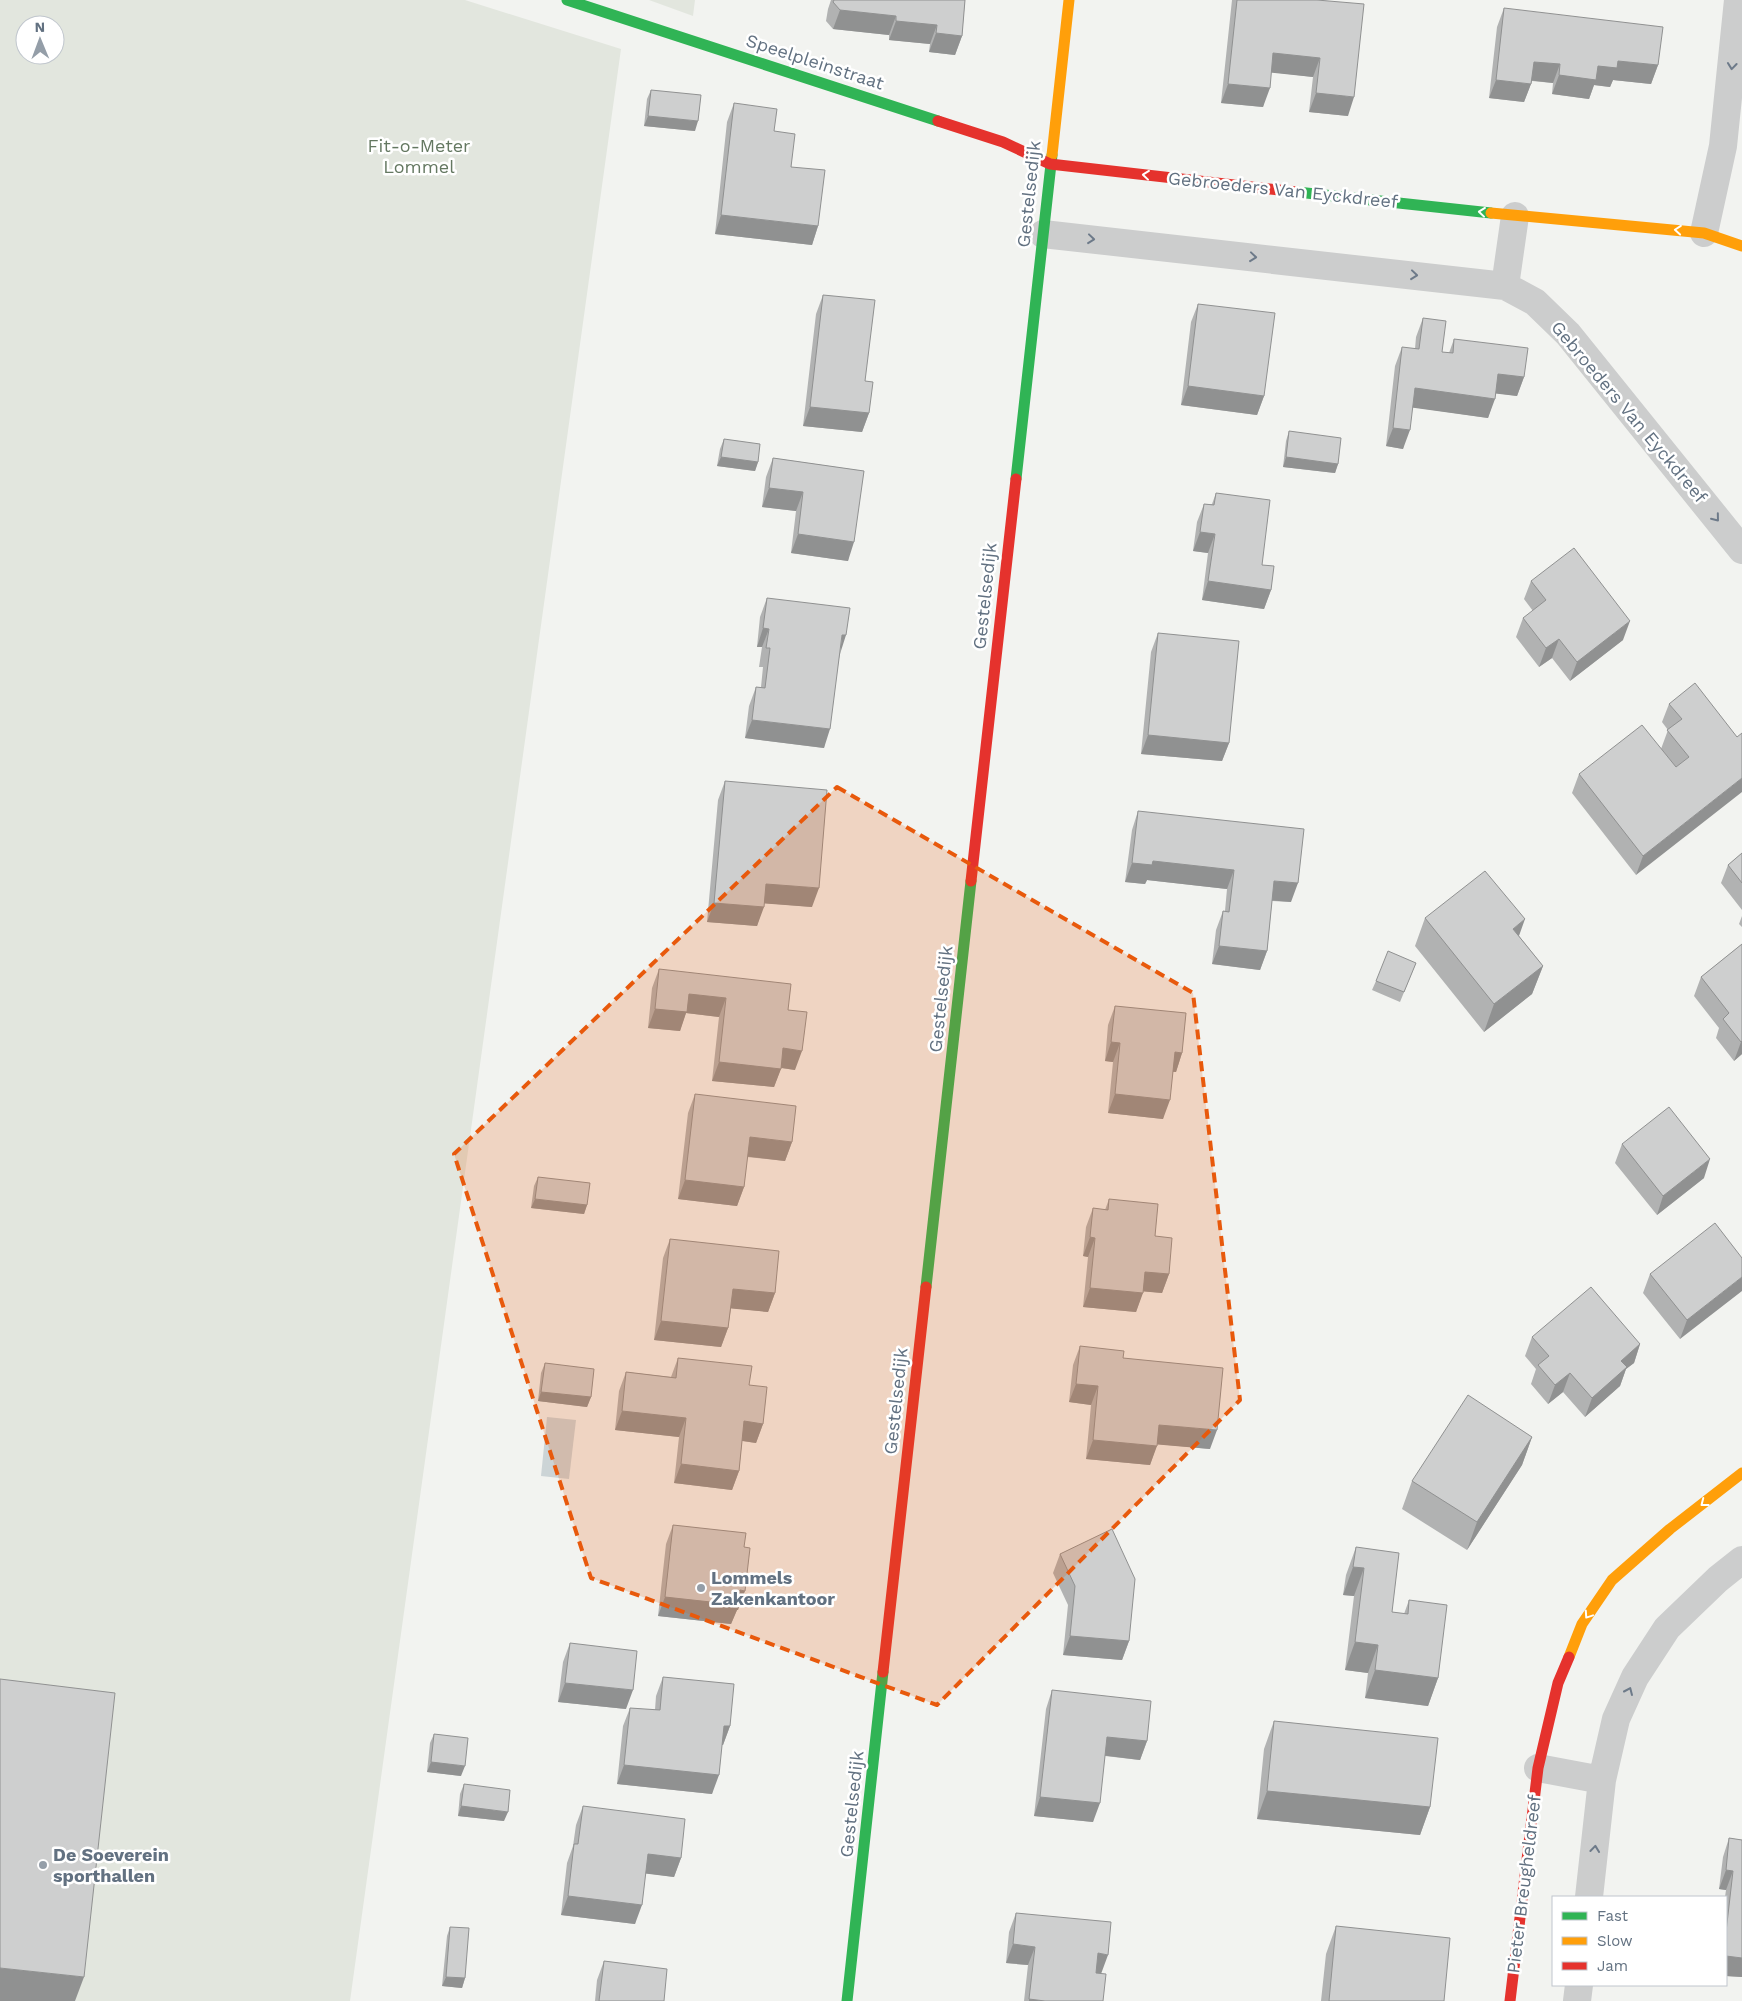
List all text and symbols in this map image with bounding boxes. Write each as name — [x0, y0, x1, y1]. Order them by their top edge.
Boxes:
north arrow — [15, 15, 65, 65]
text: N — [34, 19, 45, 35]
street label: Speelpleinstraat — [744, 29, 887, 94]
one-way arrow — [1727, 62, 1738, 70]
park label: Fit-o-Meter Lommel — [368, 135, 470, 177]
street label: Gestelsedijk — [1012, 140, 1045, 248]
street label: Gebroeders Van Eyckdreef — [1167, 167, 1399, 212]
one-way arrow — [1142, 170, 1150, 181]
one-way arrow — [1477, 207, 1485, 218]
one-way arrow — [1674, 225, 1682, 236]
one-way arrow — [1088, 233, 1096, 244]
one-way arrow — [1249, 251, 1257, 262]
one-way arrow — [1411, 269, 1419, 280]
street label: Gebroeders Van Eyckdreef — [1547, 316, 1712, 507]
one-way arrow — [1711, 512, 1720, 521]
street label: Gestelsedijk — [968, 542, 1001, 650]
street label: Gestelsedijk — [924, 945, 957, 1053]
street label: Gestelsedijk — [879, 1347, 912, 1455]
one-way arrow — [1701, 1497, 1710, 1505]
place label: Lommels Zakenkantoor — [711, 1567, 835, 1609]
marker: Lommels Zakenkantoor — [695, 1582, 707, 1594]
one-way arrow — [1585, 1609, 1594, 1619]
one-way arrow — [1622, 1687, 1633, 1696]
street label: Gestelsedijk — [835, 1750, 868, 1858]
street label: Pieter Breugheldreef — [1502, 1793, 1545, 1975]
place label: De Soeverein sporthallen — [53, 1844, 169, 1886]
one-way arrow — [1589, 1845, 1600, 1853]
marker: De Soeverein sporthallen — [37, 1859, 49, 1871]
legend — [1552, 1896, 1727, 1986]
text: Fast — [1597, 1907, 1629, 1925]
text: Slow — [1597, 1932, 1633, 1950]
text: Jam — [1597, 1957, 1628, 1975]

